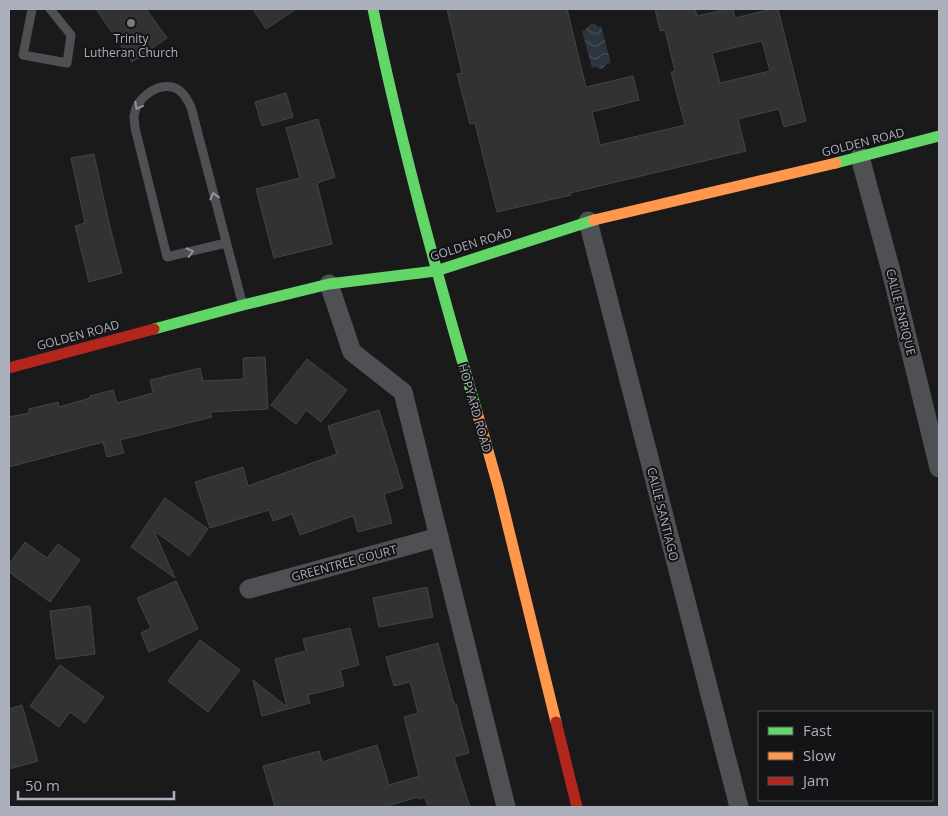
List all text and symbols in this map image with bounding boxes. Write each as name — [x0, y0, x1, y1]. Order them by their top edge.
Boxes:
marker: Trinity Lutheran Church — [125, 17, 137, 29]
place label: Trinity Lutheran Church — [84, 30, 178, 61]
one-way arrow — [134, 101, 144, 110]
street label: GOLDEN ROAD — [820, 123, 906, 161]
one-way arrow — [209, 191, 220, 200]
street label: GOLDEN ROAD — [428, 223, 514, 265]
one-way arrow — [186, 247, 195, 258]
street label: CALLE ENRIQUE — [882, 267, 920, 357]
street label: GOLDEN ROAD — [35, 316, 121, 354]
street label: HOPYARD ROAD — [454, 361, 496, 455]
street label: CALLE SANTIAGO — [643, 465, 683, 563]
street label: GREENTREE COURT — [289, 541, 399, 585]
legend — [758, 711, 933, 801]
text: Fast — [803, 720, 832, 740]
text: Slow — [803, 745, 836, 765]
scale bar — [18, 768, 174, 800]
text: Jam — [801, 770, 829, 790]
text: 50 m — [25, 775, 60, 795]

